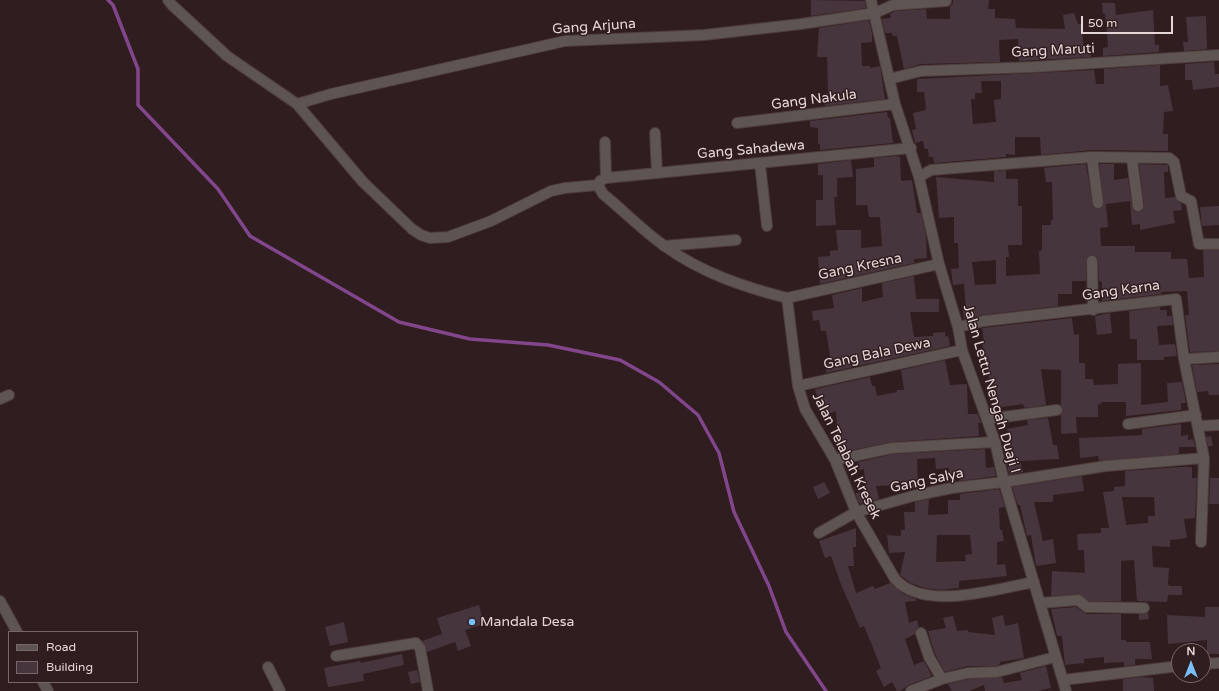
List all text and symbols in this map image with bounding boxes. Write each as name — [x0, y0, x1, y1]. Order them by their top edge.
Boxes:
scale bar — [1083, 8, 1175, 34]
street label: Gang Arjuna — [552, 16, 636, 38]
text: 50 m — [1088, 16, 1117, 30]
street label: Gang Maruti — [1011, 40, 1095, 62]
street label: Gang Nakula — [770, 86, 858, 114]
street label: Gang Sahadewa — [697, 137, 805, 163]
street label: Gang Kresna — [817, 250, 903, 284]
street label: Gang Karna — [1081, 277, 1161, 305]
street label: Jalan Lettu Nengah Duaji I — [959, 303, 1023, 475]
street label: Gang Bala Dewa — [822, 334, 932, 374]
street label: Jalan Telabah Kresek — [808, 390, 884, 522]
street label: Gang Salya — [889, 465, 965, 497]
place label: Mandala Desa — [480, 614, 574, 630]
marker: Mandala Desa — [467, 617, 477, 627]
legend — [8, 631, 138, 683]
text: Road — [46, 640, 76, 654]
north arrow — [1171, 643, 1211, 683]
text: N — [1187, 645, 1195, 658]
text: Building — [46, 660, 93, 674]

